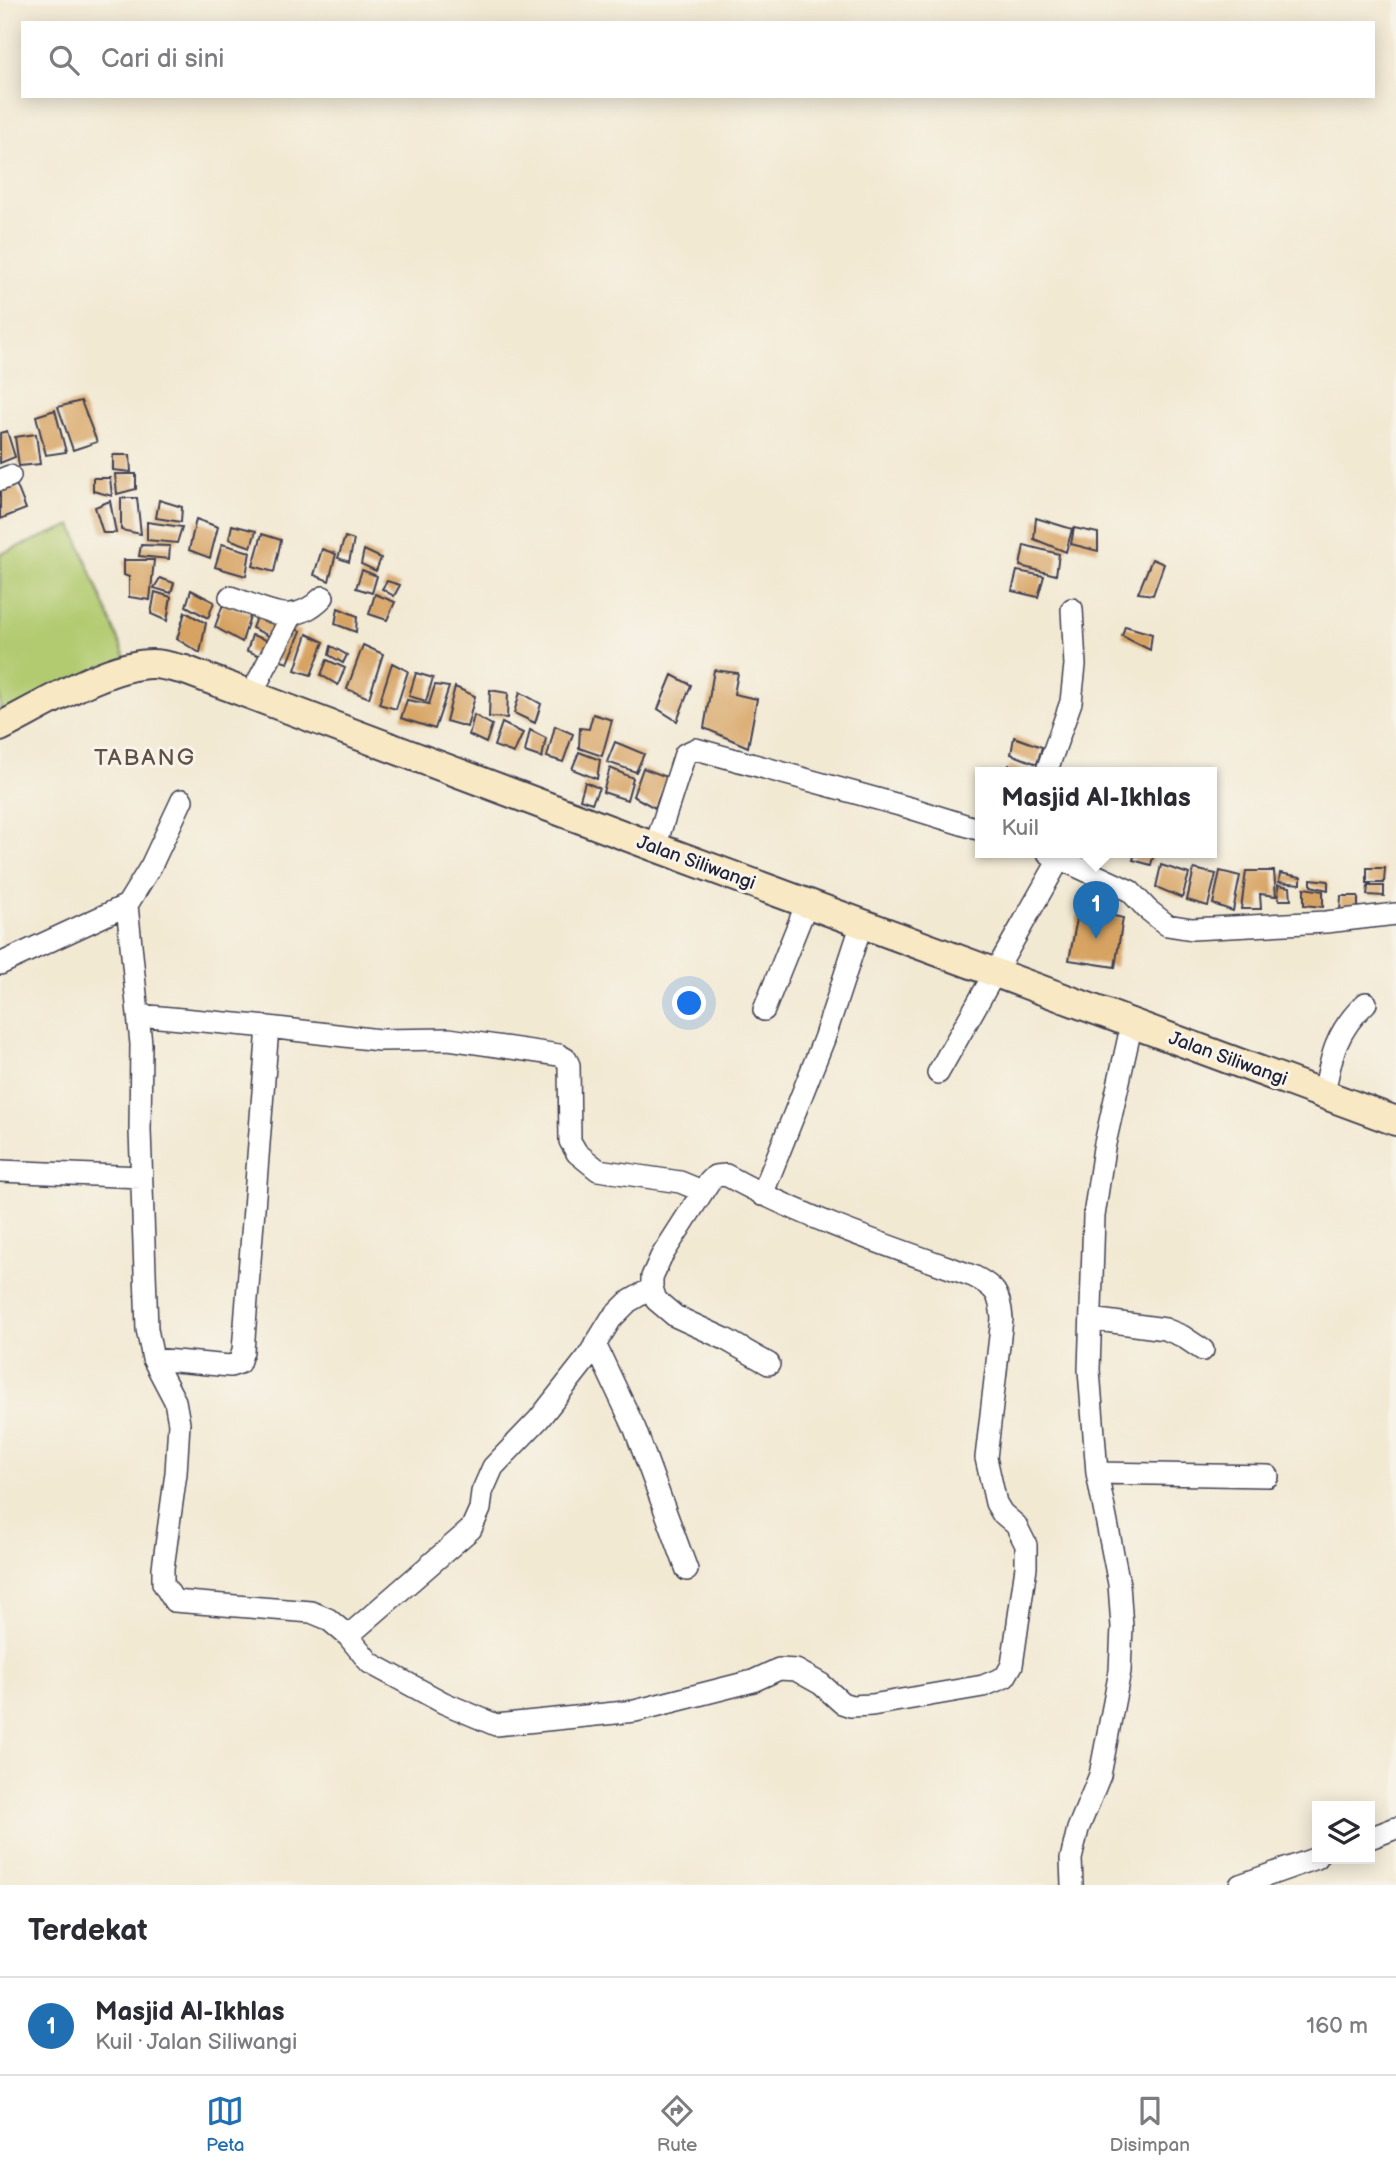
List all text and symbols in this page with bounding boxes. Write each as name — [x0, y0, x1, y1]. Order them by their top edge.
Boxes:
search box — [21, 21, 1375, 98]
icon: search — [45, 41, 83, 79]
text: Cari di sini — [101, 44, 224, 75]
district label: TABANG — [94, 744, 196, 772]
popup — [975, 767, 1217, 858]
text: Masjid Al-Ikhlas — [1001, 783, 1191, 814]
text: Kuil — [1001, 814, 1039, 842]
street label: Jalan Siliwangi — [633, 831, 759, 895]
pin: 1 — [1073, 881, 1119, 939]
your location — [672, 986, 706, 1020]
street label: Jalan Siliwangi — [1165, 1027, 1291, 1091]
map controls — [1312, 1801, 1375, 1864]
button: layers — [1312, 1801, 1375, 1864]
text: Terdekat — [28, 1913, 147, 1949]
text: Masjid Al-Ikhlas — [95, 1997, 285, 2028]
text: 1 — [46, 2012, 56, 2040]
text: 160 m — [1306, 2012, 1368, 2040]
text: Kuil · Jalan Siliwangi — [95, 2028, 297, 2056]
tab: Peta — [206, 2092, 245, 2157]
tab: Rute — [657, 2092, 697, 2157]
tab: Disimpan — [1110, 2092, 1190, 2157]

